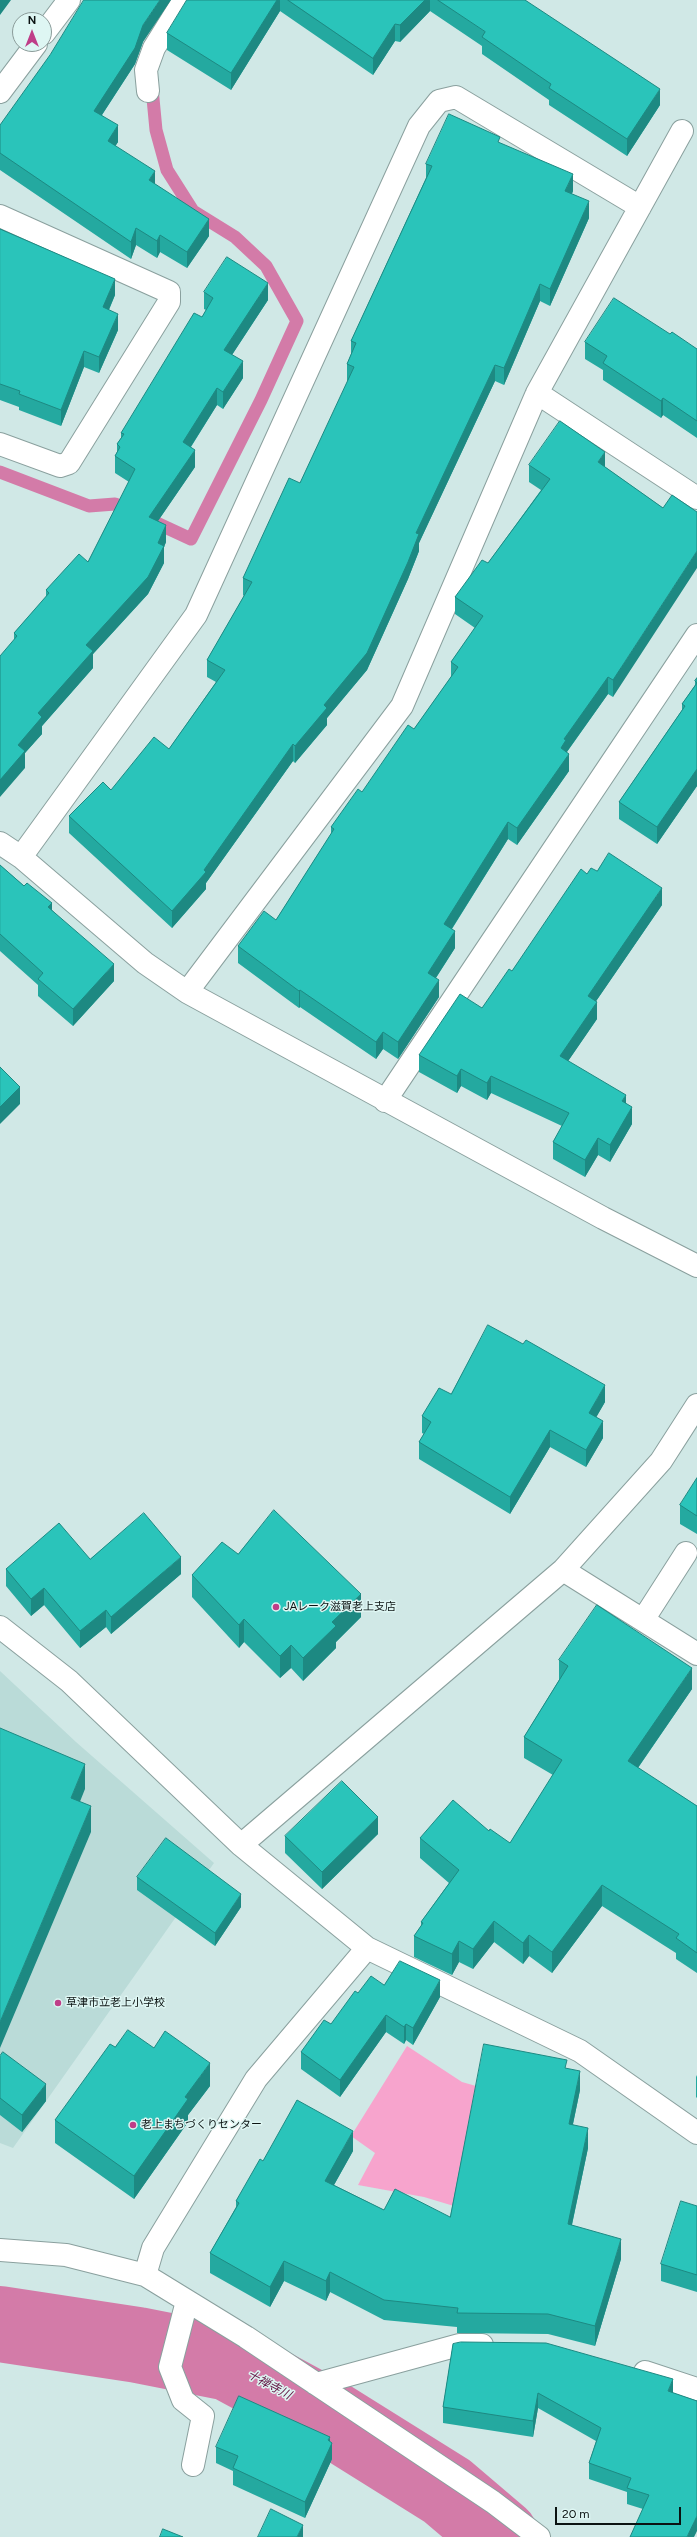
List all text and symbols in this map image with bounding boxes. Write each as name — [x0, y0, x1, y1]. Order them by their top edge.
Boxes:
north arrow — [12, 12, 52, 52]
text: N — [28, 14, 36, 27]
place label: JAレーク滋賀老上支店 — [284, 1600, 396, 1614]
marker: JAレーク滋賀老上支店 — [271, 1602, 281, 1612]
place label: 草津市立老上小学校 — [66, 1996, 165, 2010]
marker: 草津市立老上小学校 — [53, 1998, 63, 2008]
place label: 老上まちづくりセンター — [141, 2118, 262, 2132]
marker: 老上まちづくりセンター — [128, 2120, 138, 2130]
water label: 十禅寺川 — [244, 2367, 294, 2403]
scale bar — [557, 2499, 683, 2525]
text: 20 m — [562, 2507, 590, 2521]

